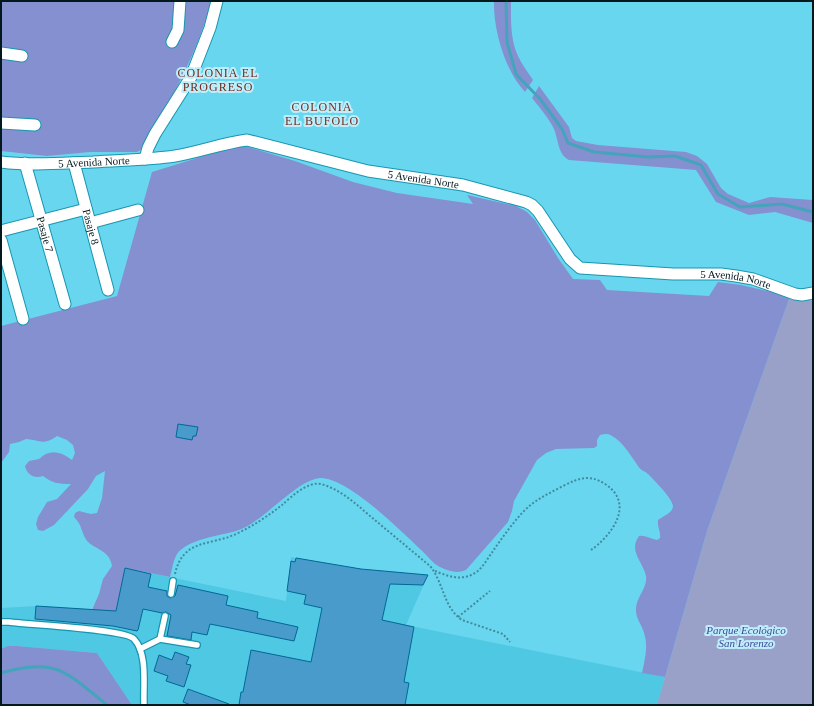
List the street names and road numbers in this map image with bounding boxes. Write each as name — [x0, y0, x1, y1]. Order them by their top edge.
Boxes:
street label: 5 Avenida Norte — [58, 154, 130, 170]
street label: 5 Avenida Norte — [387, 168, 460, 190]
street label: Pasaje 8 — [81, 208, 102, 246]
street label: Pasaje 7 — [34, 215, 56, 254]
street label: 5 Avenida Norte — [700, 268, 773, 291]

